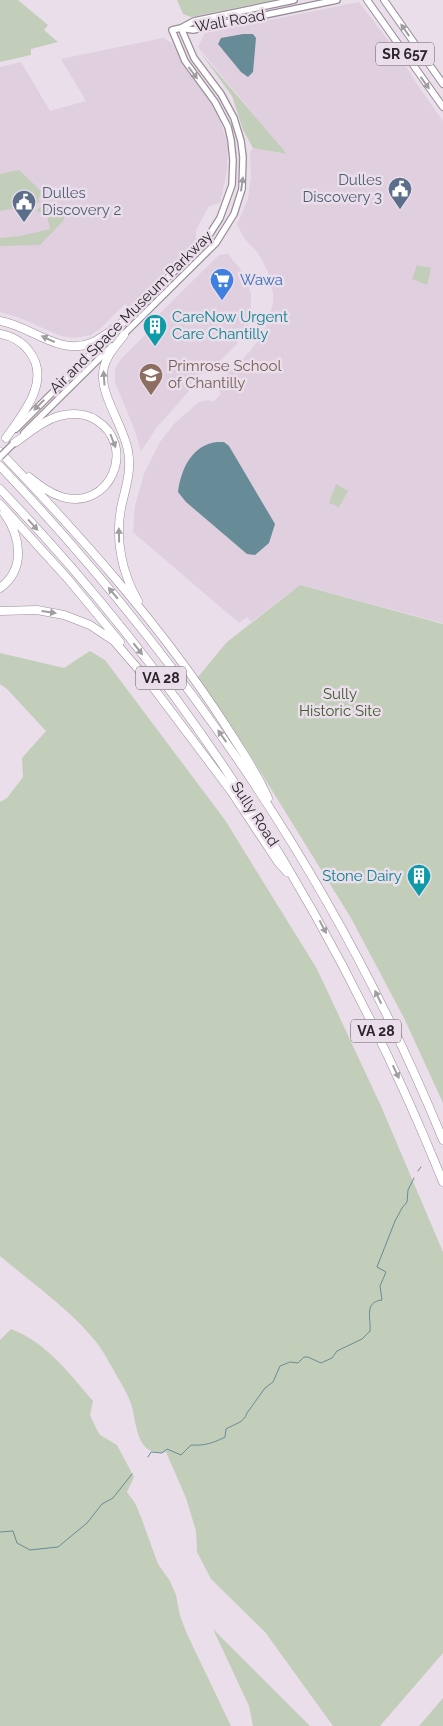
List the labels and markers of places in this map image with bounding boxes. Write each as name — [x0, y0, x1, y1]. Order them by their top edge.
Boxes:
place label: Dulles Discovery 3 — [303, 171, 382, 206]
public building icon: Dulles Discovery 3 — [387, 176, 413, 210]
place label: Dulles Discovery 2 — [42, 184, 121, 219]
public building icon: Dulles Discovery 2 — [11, 189, 37, 223]
supermarket icon: Wawa — [209, 267, 235, 301]
place label: Wawa — [240, 271, 283, 289]
place label: CareNow Urgent Care Chantilly — [172, 308, 288, 343]
building icon: CareNow Urgent Care Chantilly — [142, 313, 168, 347]
place label: Primrose School of Chantilly — [168, 357, 282, 392]
school or university icon: Primrose School of Chantilly — [138, 362, 164, 396]
building icon: Stone Dairy — [406, 863, 432, 897]
place label: Stone Dairy — [322, 867, 402, 885]

